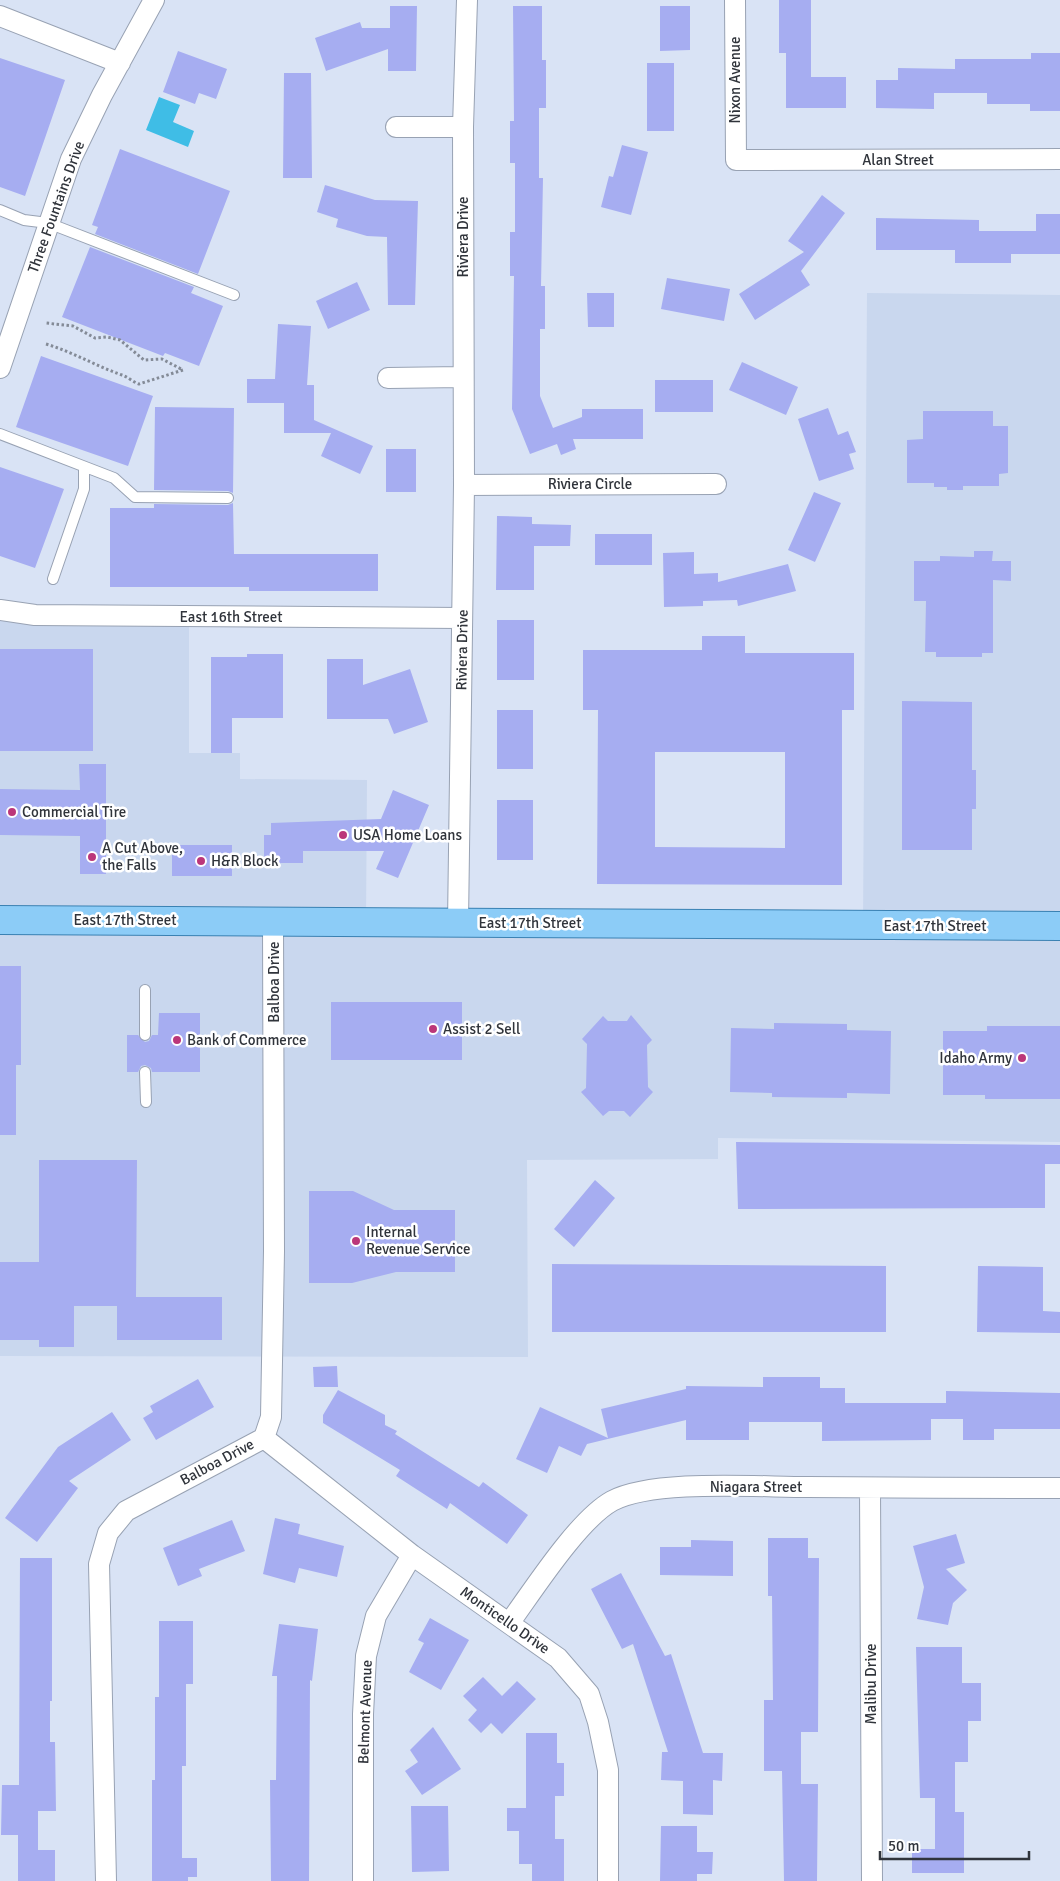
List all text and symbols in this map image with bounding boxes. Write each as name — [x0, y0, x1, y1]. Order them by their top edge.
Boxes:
street label: Nixon Avenue — [726, 37, 744, 124]
street label: Three Fountains Drive — [24, 139, 88, 275]
street label: Alan Street — [862, 151, 934, 169]
street label: Riviera Drive — [454, 197, 472, 278]
street label: Riviera Circle — [548, 475, 632, 493]
street label: East 16th Street — [179, 608, 283, 626]
street label: Riviera Drive — [452, 609, 472, 691]
place label: Commercial Tire — [22, 803, 126, 821]
marker: Commercial Tire — [6, 806, 18, 818]
place label: USA Home Loans — [353, 826, 463, 844]
marker: USA Home Loans — [337, 829, 349, 841]
place label: A Cut Above, the Falls — [102, 839, 183, 874]
marker: A Cut Above, the Falls — [86, 851, 98, 863]
place label: H&R Block — [211, 852, 279, 870]
marker: H&R Block — [195, 855, 207, 867]
street label: East 17th Street — [73, 911, 177, 929]
street label: East 17th Street — [478, 914, 582, 932]
street label: East 17th Street — [883, 917, 987, 935]
street label: Balboa Drive — [265, 941, 283, 1023]
place label: Assist 2 Sell — [443, 1020, 520, 1038]
marker: Assist 2 Sell — [427, 1023, 439, 1035]
place label: Bank of Commerce — [187, 1031, 307, 1049]
marker: Bank of Commerce — [171, 1034, 183, 1046]
place label: Idaho Army — [939, 1049, 1012, 1067]
marker: Idaho Army — [1016, 1052, 1028, 1064]
place label: Internal Revenue Service — [366, 1223, 470, 1258]
marker: Internal Revenue Service — [350, 1235, 362, 1247]
street label: Balboa Drive — [177, 1435, 257, 1489]
street label: Niagara Street — [710, 1478, 802, 1496]
street label: Monticello Drive — [457, 1582, 553, 1658]
street label: Malibu Drive — [862, 1643, 880, 1725]
street label: Belmont Avenue — [354, 1660, 376, 1764]
scale bar — [880, 1828, 1029, 1860]
text: 50 m — [888, 1837, 919, 1855]

